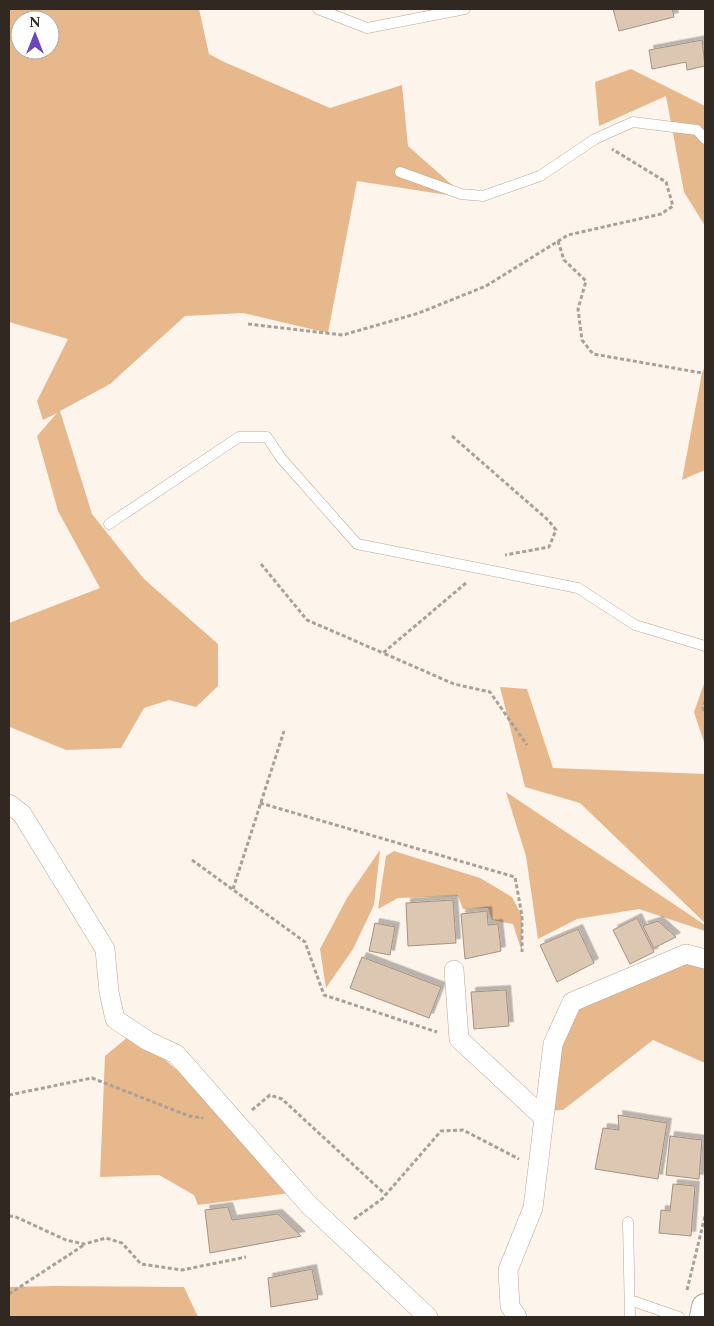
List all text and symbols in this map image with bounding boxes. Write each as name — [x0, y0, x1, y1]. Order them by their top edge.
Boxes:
north arrow — [10, 10, 60, 60]
text: N — [29, 12, 41, 33]

